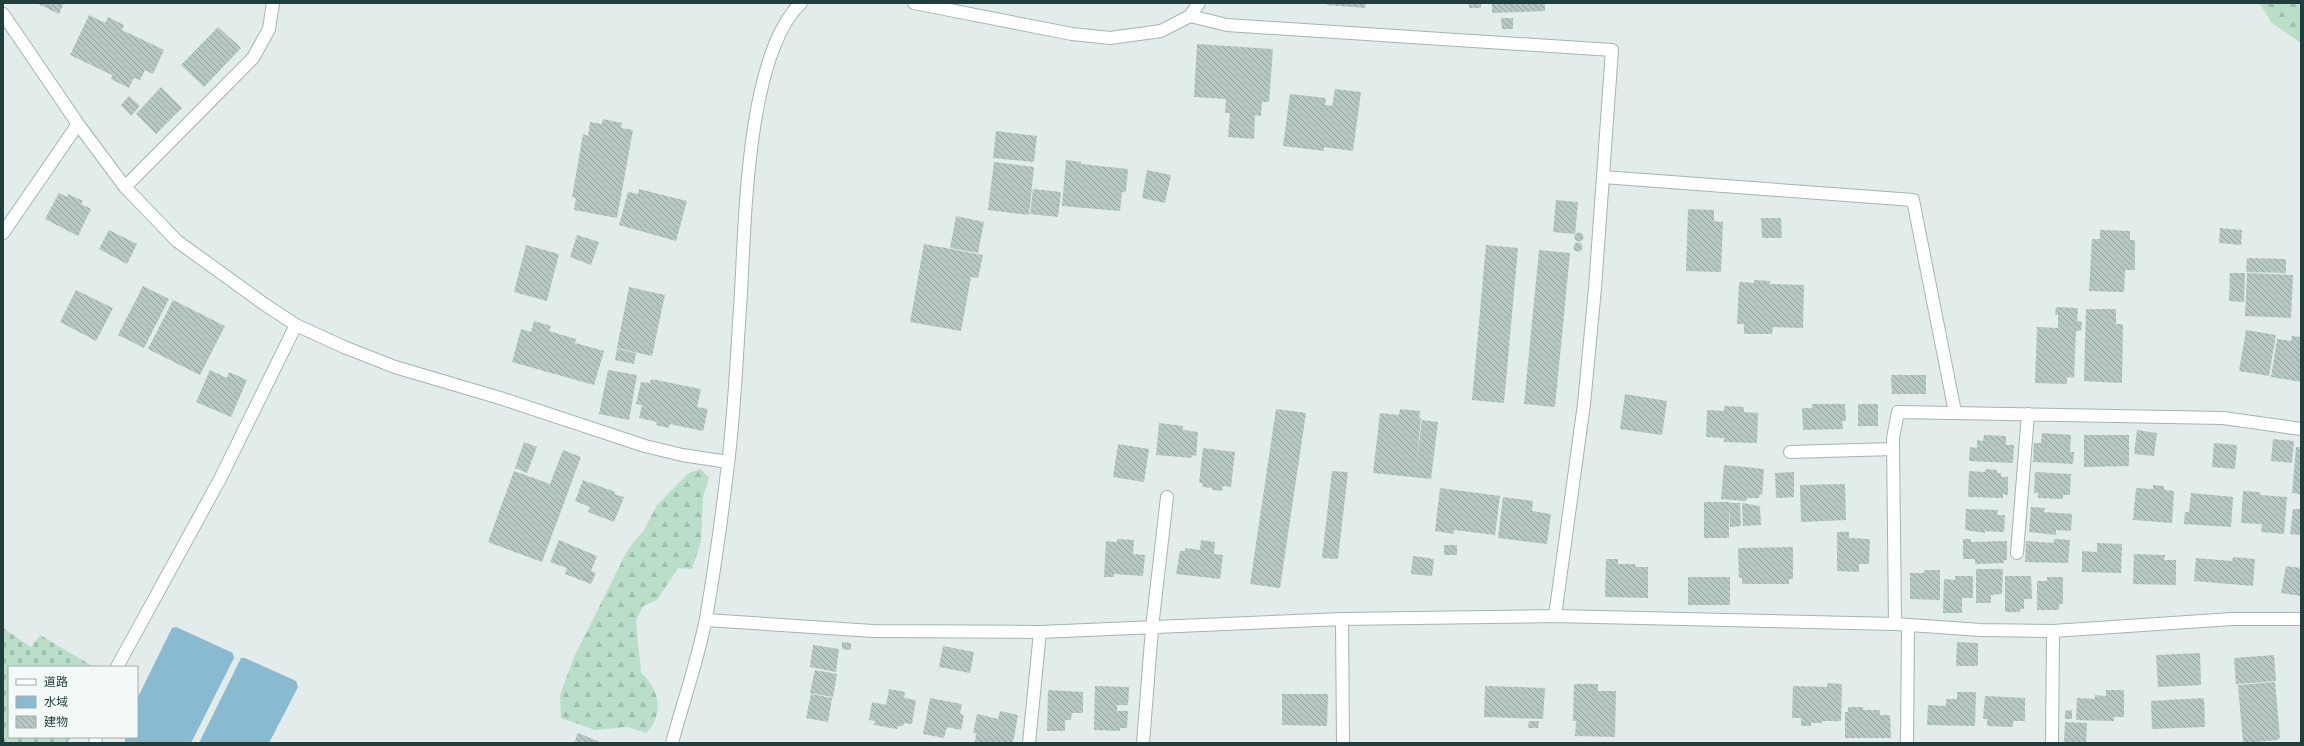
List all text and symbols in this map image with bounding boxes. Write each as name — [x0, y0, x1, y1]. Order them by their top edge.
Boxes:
legend — [8, 666, 138, 738]
text: 道路 — [44, 675, 68, 689]
text: 水域 — [44, 695, 68, 709]
text: 建物 — [44, 715, 68, 729]

